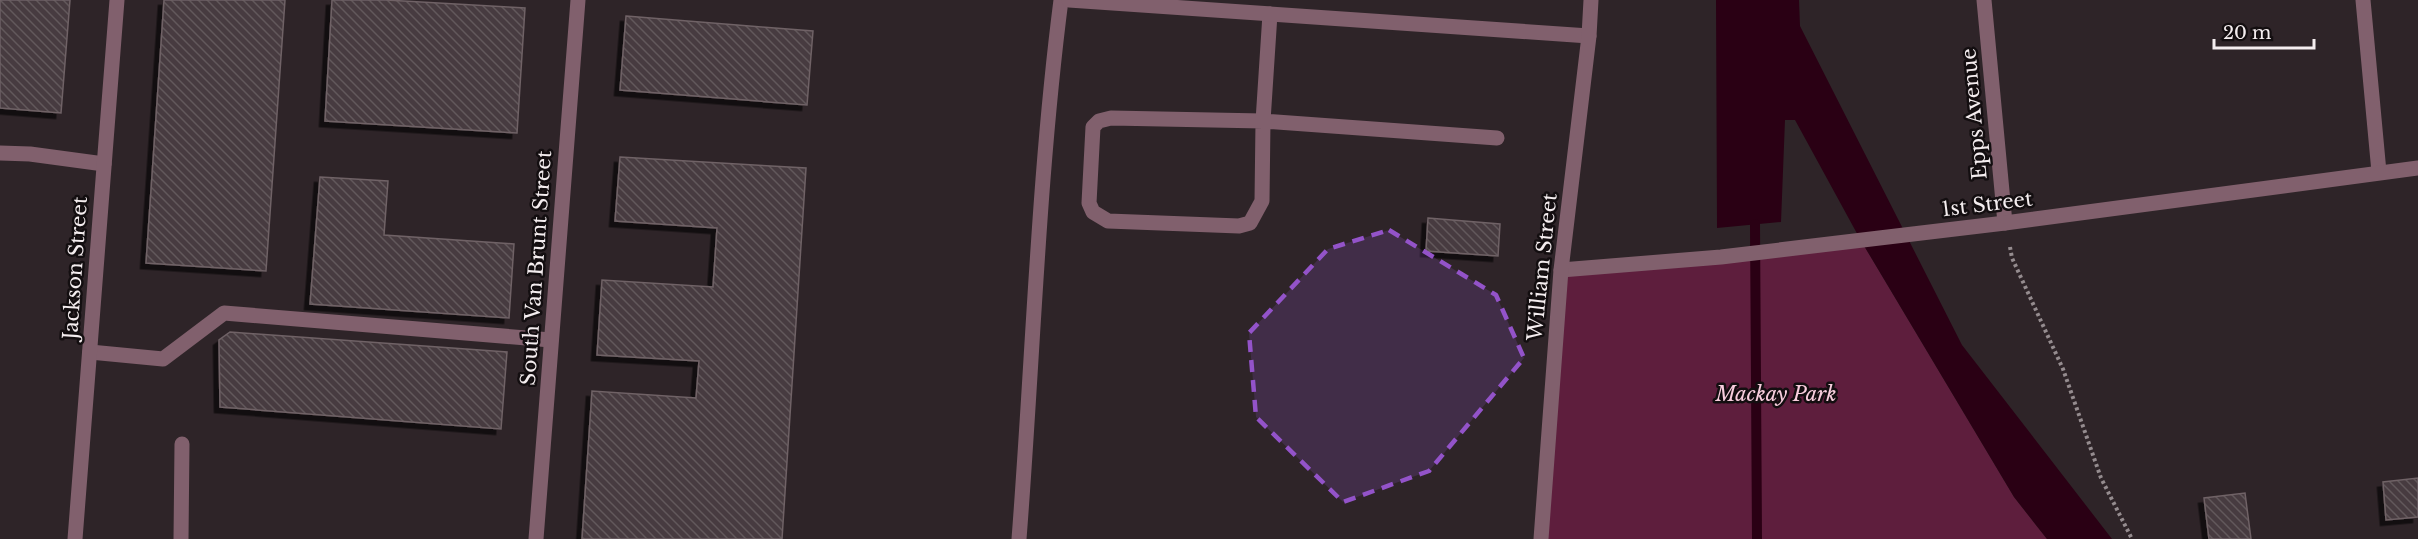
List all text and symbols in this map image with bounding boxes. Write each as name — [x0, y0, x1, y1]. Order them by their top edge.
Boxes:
scale bar — [2214, 12, 2314, 50]
text: 20 m — [2223, 22, 2271, 44]
street label: Epps Avenue — [1956, 47, 1992, 181]
street label: South Van Brunt Street — [516, 149, 556, 386]
street label: 1st Street — [1940, 186, 2034, 221]
street label: William Street — [1522, 192, 1562, 343]
street label: Jackson Street — [58, 195, 92, 343]
park label: Mackay Park — [1715, 382, 1836, 406]

